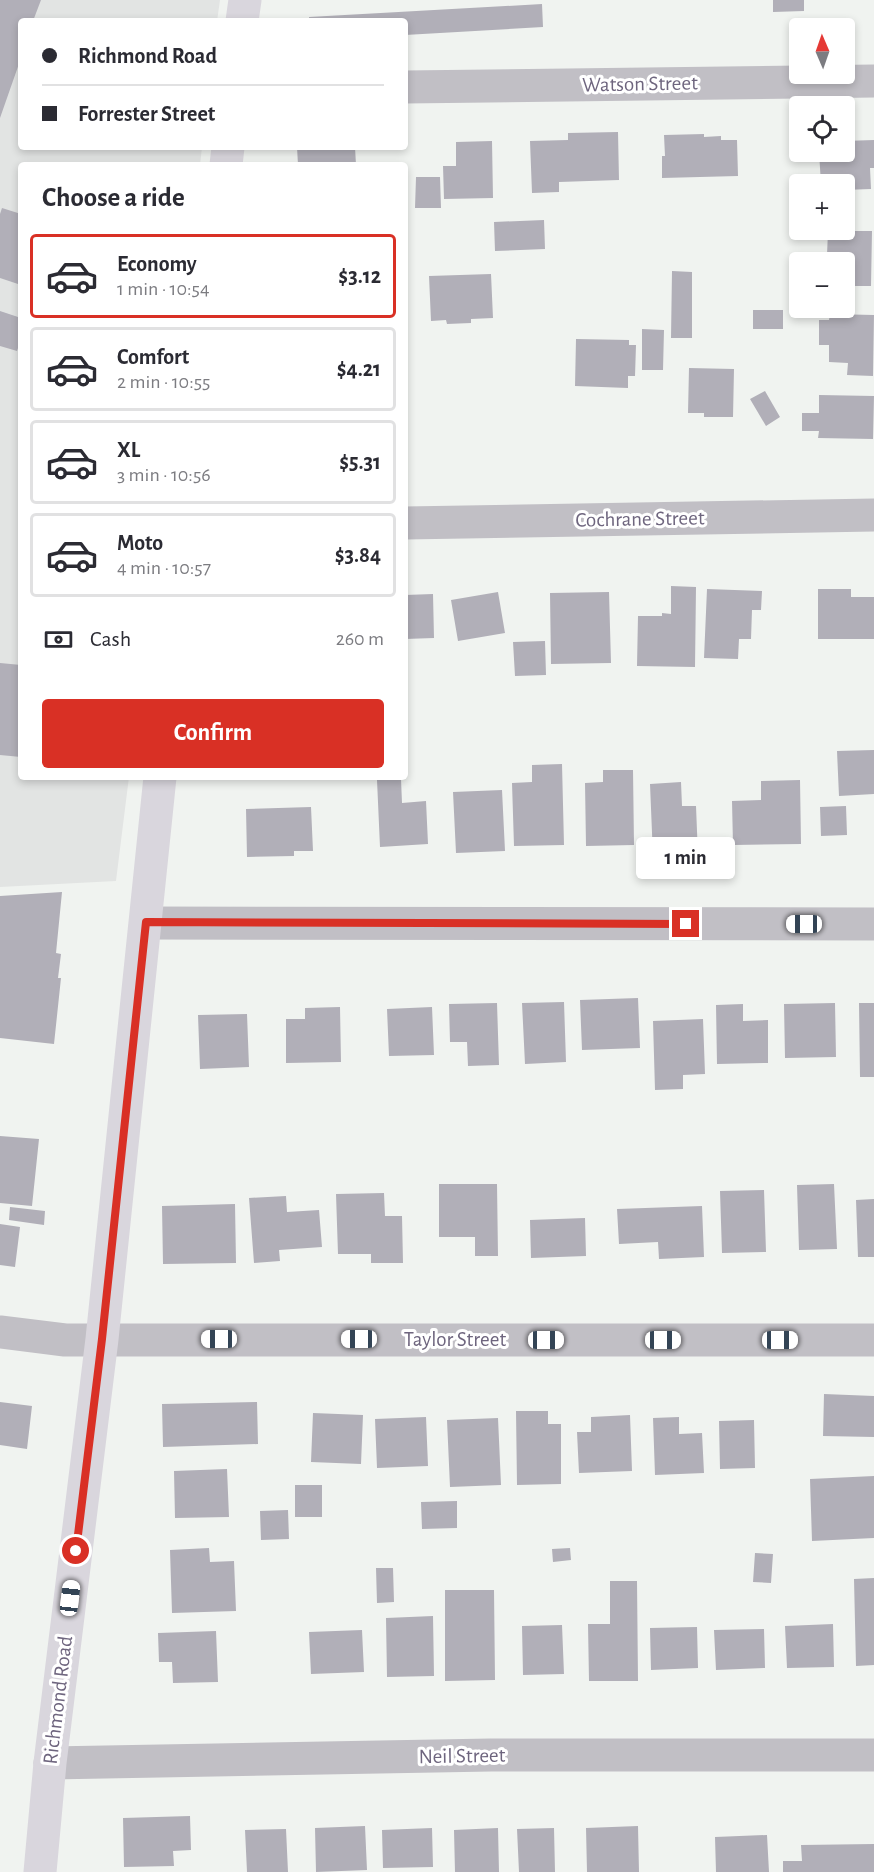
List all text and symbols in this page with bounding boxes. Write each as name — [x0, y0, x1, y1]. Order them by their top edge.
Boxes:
north arrow — [789, 18, 855, 84]
map controls — [789, 18, 855, 318]
text: Richmond Road — [78, 45, 217, 67]
street label: Watson Street — [582, 72, 698, 96]
button: locate — [789, 96, 855, 162]
text: Forrester Street — [78, 103, 215, 125]
button: + — [789, 174, 855, 240]
text: Choose a ride — [42, 184, 185, 211]
icon: car — [45, 249, 99, 303]
button: − — [789, 252, 855, 318]
text: Economy — [117, 253, 197, 275]
text: $3.12 — [338, 265, 381, 287]
text: 1 min · 10:54 — [117, 279, 210, 299]
icon: car — [45, 342, 99, 396]
text: Comfort — [117, 346, 189, 368]
text: $4.21 — [337, 358, 381, 380]
text: 2 min · 10:55 — [117, 372, 210, 392]
icon: car — [45, 435, 99, 489]
text: XL — [117, 439, 140, 461]
text: $5.31 — [339, 451, 381, 473]
text: 3 min · 10:56 — [117, 465, 211, 485]
street label: Cochrane Street — [575, 507, 705, 531]
icon: car — [45, 528, 99, 582]
text: Moto — [117, 532, 163, 554]
text: $3.84 — [335, 544, 381, 566]
text: 4 min · 10:57 — [117, 558, 211, 578]
icon: cash — [42, 623, 75, 656]
text: Cash — [90, 628, 131, 650]
text: 260 m — [336, 629, 384, 649]
button: Confirm — [42, 699, 384, 768]
callout: 1 min — [636, 837, 736, 879]
text: 1 min — [664, 848, 707, 868]
route end — [672, 910, 699, 937]
car — [786, 915, 822, 933]
street label: Taylor Street — [404, 1329, 506, 1350]
car — [201, 1330, 237, 1348]
car — [341, 1330, 377, 1348]
car — [528, 1331, 564, 1349]
car — [645, 1331, 681, 1349]
car — [762, 1331, 798, 1349]
route start — [62, 1537, 89, 1564]
car — [59, 1579, 81, 1617]
street label: Richmond Road — [40, 1634, 76, 1765]
street label: Neil Street — [418, 1745, 506, 1767]

